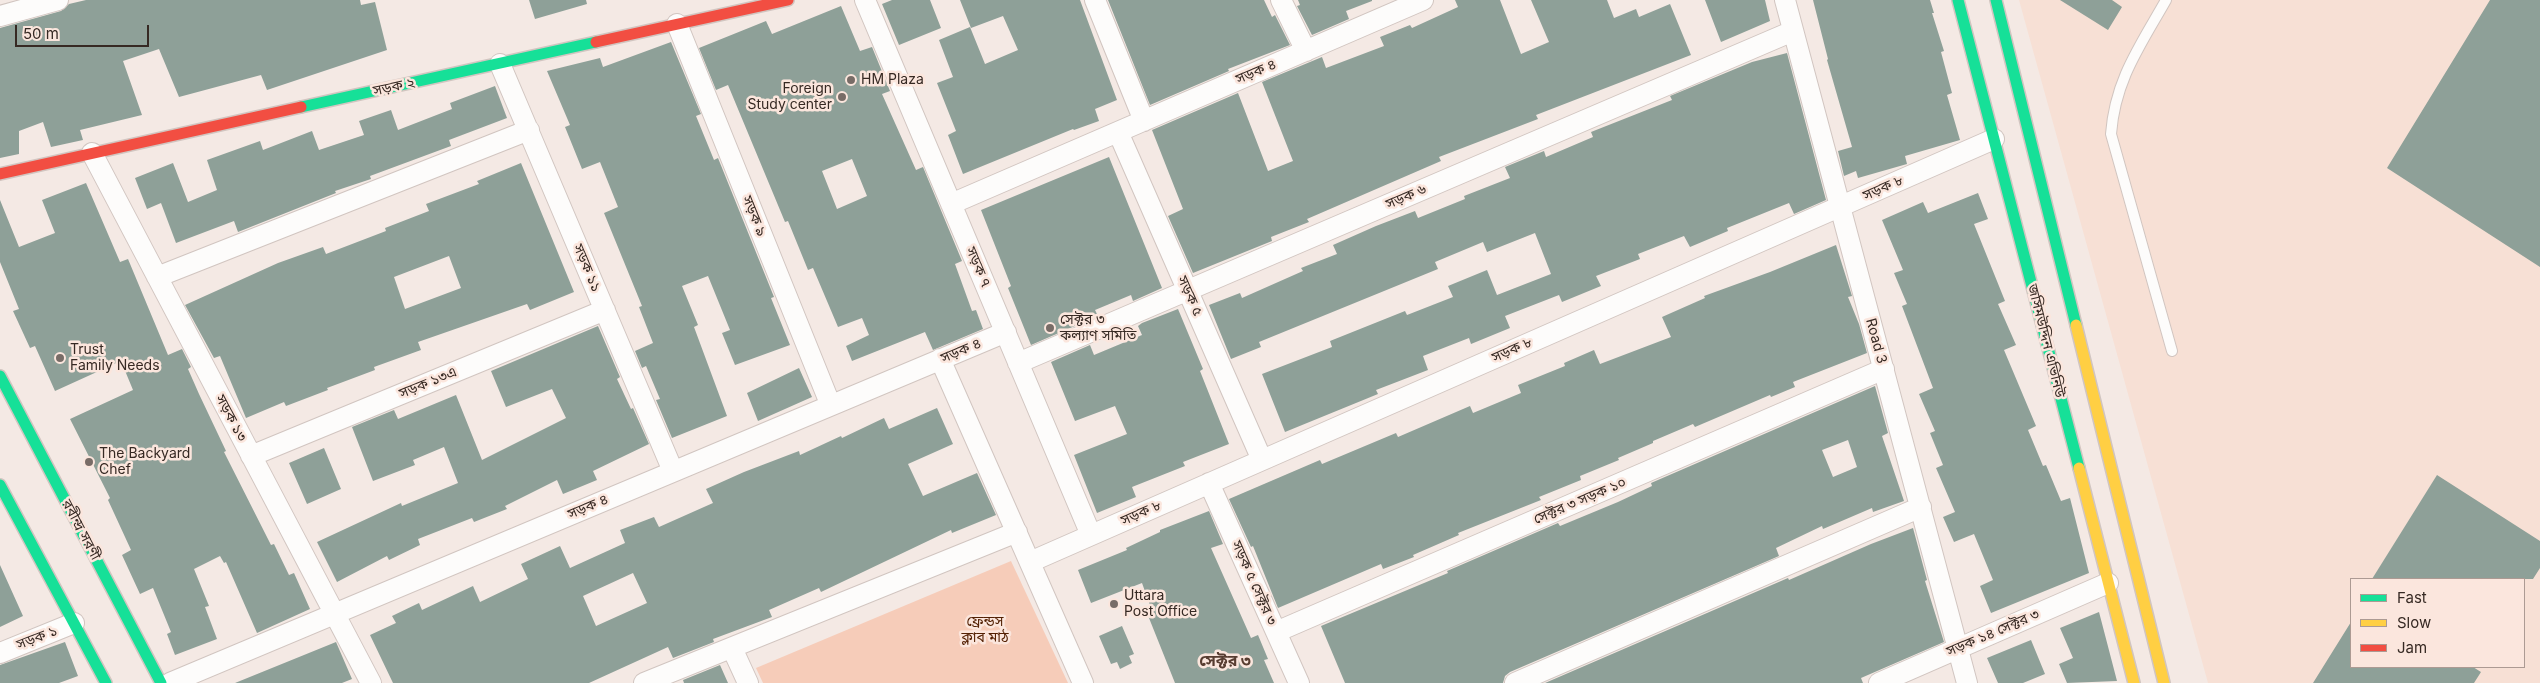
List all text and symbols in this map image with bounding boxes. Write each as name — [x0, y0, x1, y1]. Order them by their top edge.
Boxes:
scale bar — [18, 15, 151, 47]
text: 50 m — [23, 24, 59, 43]
street label: সড়ক ৪ — [1233, 56, 1279, 88]
place label: HM Plaza — [861, 72, 924, 88]
street label: সড়ক ২ — [372, 74, 416, 100]
marker: HM Plaza — [845, 74, 857, 86]
place label: Foreign Study center — [747, 81, 832, 114]
marker: Foreign Study center — [836, 91, 848, 103]
street label: সড়ক ৮ — [1860, 172, 1906, 204]
street label: সড়ক ৬ — [1383, 181, 1429, 213]
street label: সড়ক ৯ — [738, 193, 770, 239]
street label: সড়ক ১১ — [569, 241, 605, 295]
street label: সড়ক ৭ — [962, 244, 994, 290]
street label: সড়ক ৫ — [1174, 273, 1206, 319]
street label: জসিমউদ্দিন এভিনিউ — [2024, 283, 2068, 399]
place label: সেক্টর ৩ কল্যাণ সমিতি — [1060, 312, 1136, 344]
street label: Road 3 — [1862, 316, 1890, 366]
marker: সেক্টর ৩ কল্যাণ সমিতি — [1044, 322, 1056, 334]
street label: সড়ক ৮ — [1489, 334, 1535, 366]
street label: সড়ক ৪ — [938, 335, 984, 367]
place label: Trust Family Needs — [70, 342, 160, 374]
marker: Trust Family Needs — [54, 352, 66, 364]
street label: সড়ক ১৩এ — [397, 364, 459, 402]
street label: সড়ক ১৩ — [212, 392, 250, 444]
place label: The Backyard Chef — [99, 446, 190, 478]
marker: The Backyard Chef — [83, 456, 95, 468]
street label: সেক্টর ৩ সড়ক ১০ — [1531, 474, 1629, 528]
street label: সড়ক ৪ — [565, 491, 611, 523]
street label: রবীন্দ্র সরণী — [58, 497, 104, 563]
street label: সড়ক ৮ — [1118, 497, 1164, 529]
street label: সড়ক ৫ সেক্টর ৩ — [1228, 538, 1280, 628]
legend — [2350, 578, 2525, 668]
place label: Uttara Post Office — [1124, 588, 1197, 620]
text: Fast — [2397, 588, 2427, 607]
marker: Uttara Post Office — [1108, 598, 1120, 610]
street label: সড়ক ১৪ সেক্টর ৩ — [1944, 606, 2042, 660]
text: Slow — [2397, 613, 2431, 632]
park label: ফ্রেন্ডস ক্লাব মাঠ — [961, 614, 1009, 646]
street label: সড়ক ১ — [14, 623, 60, 653]
text: Jam — [2397, 638, 2427, 657]
district label: সেক্টর ৩ — [1199, 651, 1251, 671]

